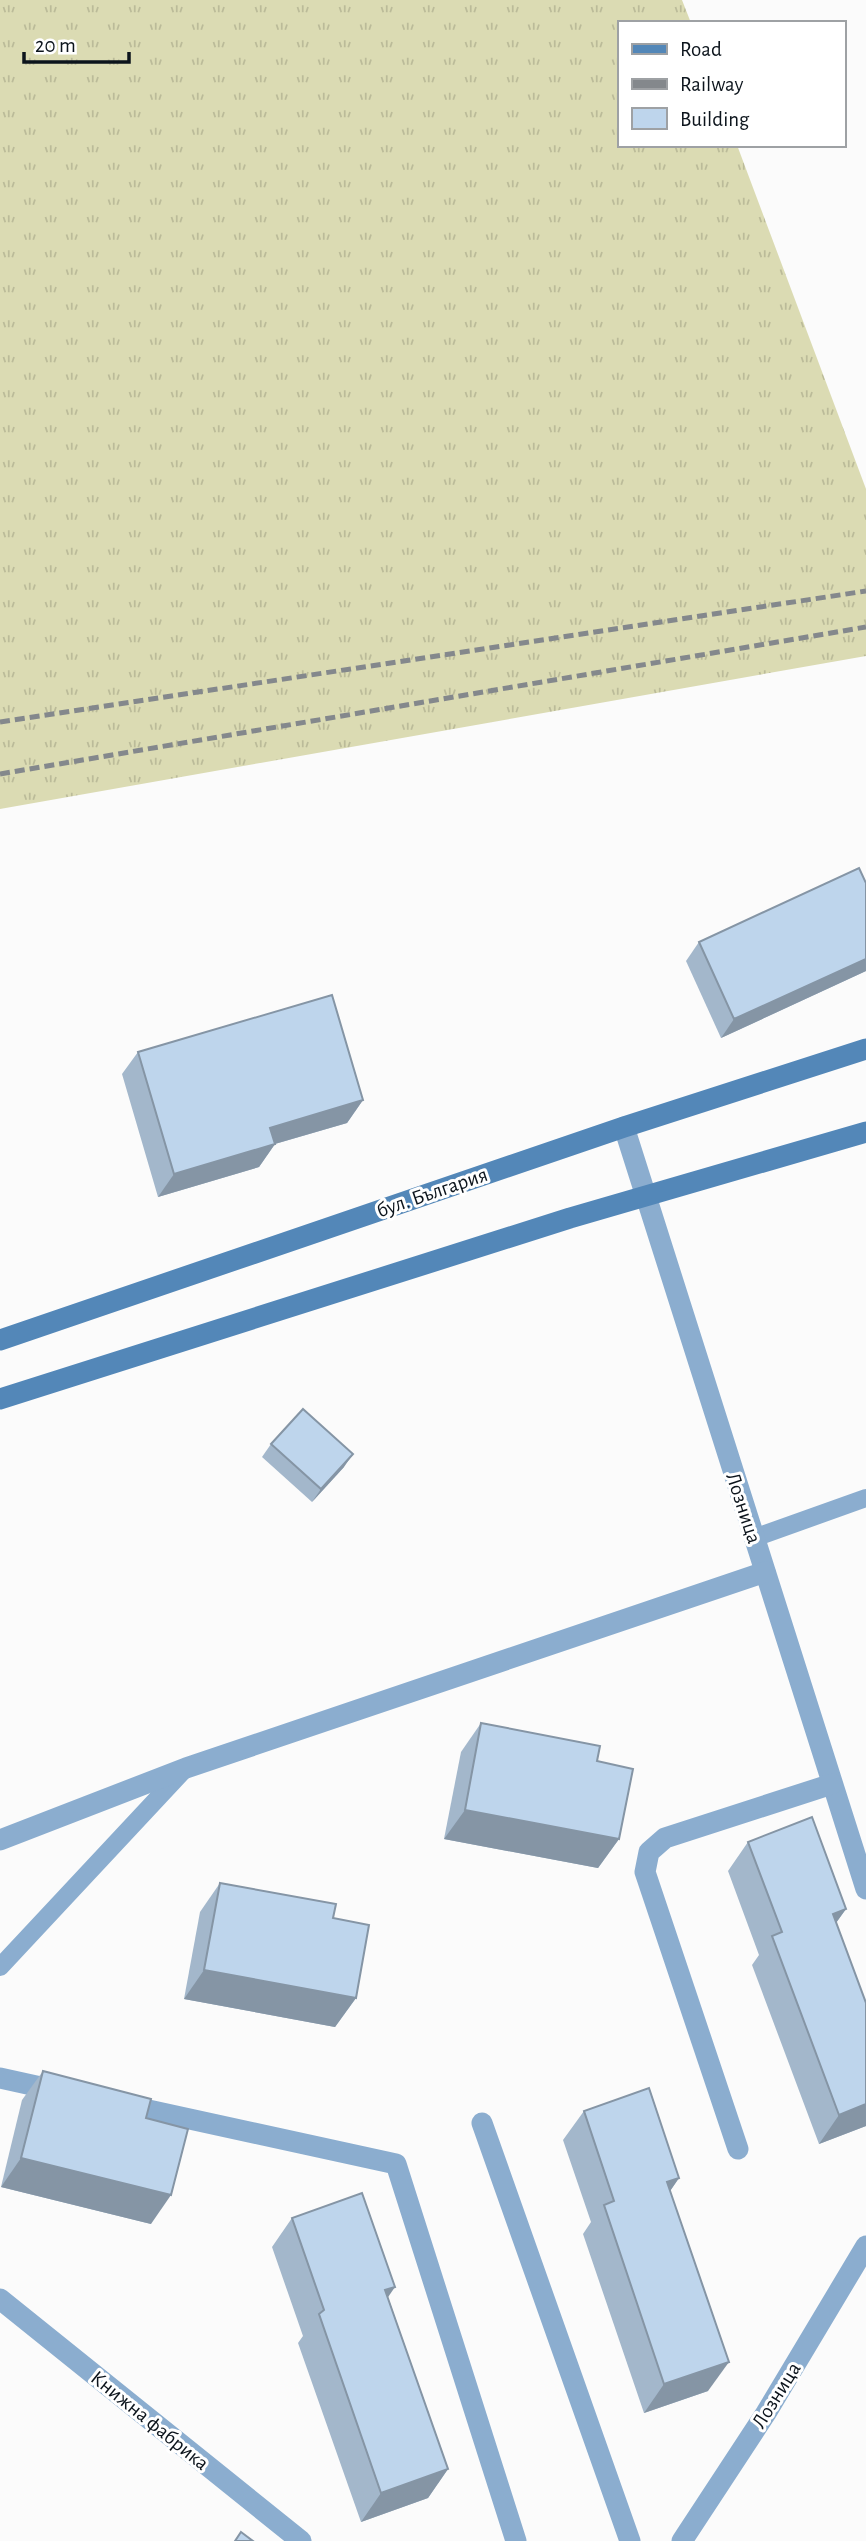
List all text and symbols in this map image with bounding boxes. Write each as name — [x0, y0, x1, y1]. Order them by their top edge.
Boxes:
scale bar — [24, 21, 130, 65]
legend — [618, 21, 845, 147]
text: 20 m — [35, 35, 76, 56]
text: Road — [680, 39, 722, 60]
text: Railway — [680, 74, 743, 95]
text: Building — [680, 109, 750, 130]
street label: бул. България — [374, 1164, 490, 1221]
street label: Лозница — [722, 1470, 765, 1547]
street label: Лозница — [748, 2358, 805, 2432]
street label: Книжна фабрика — [87, 2367, 213, 2474]

